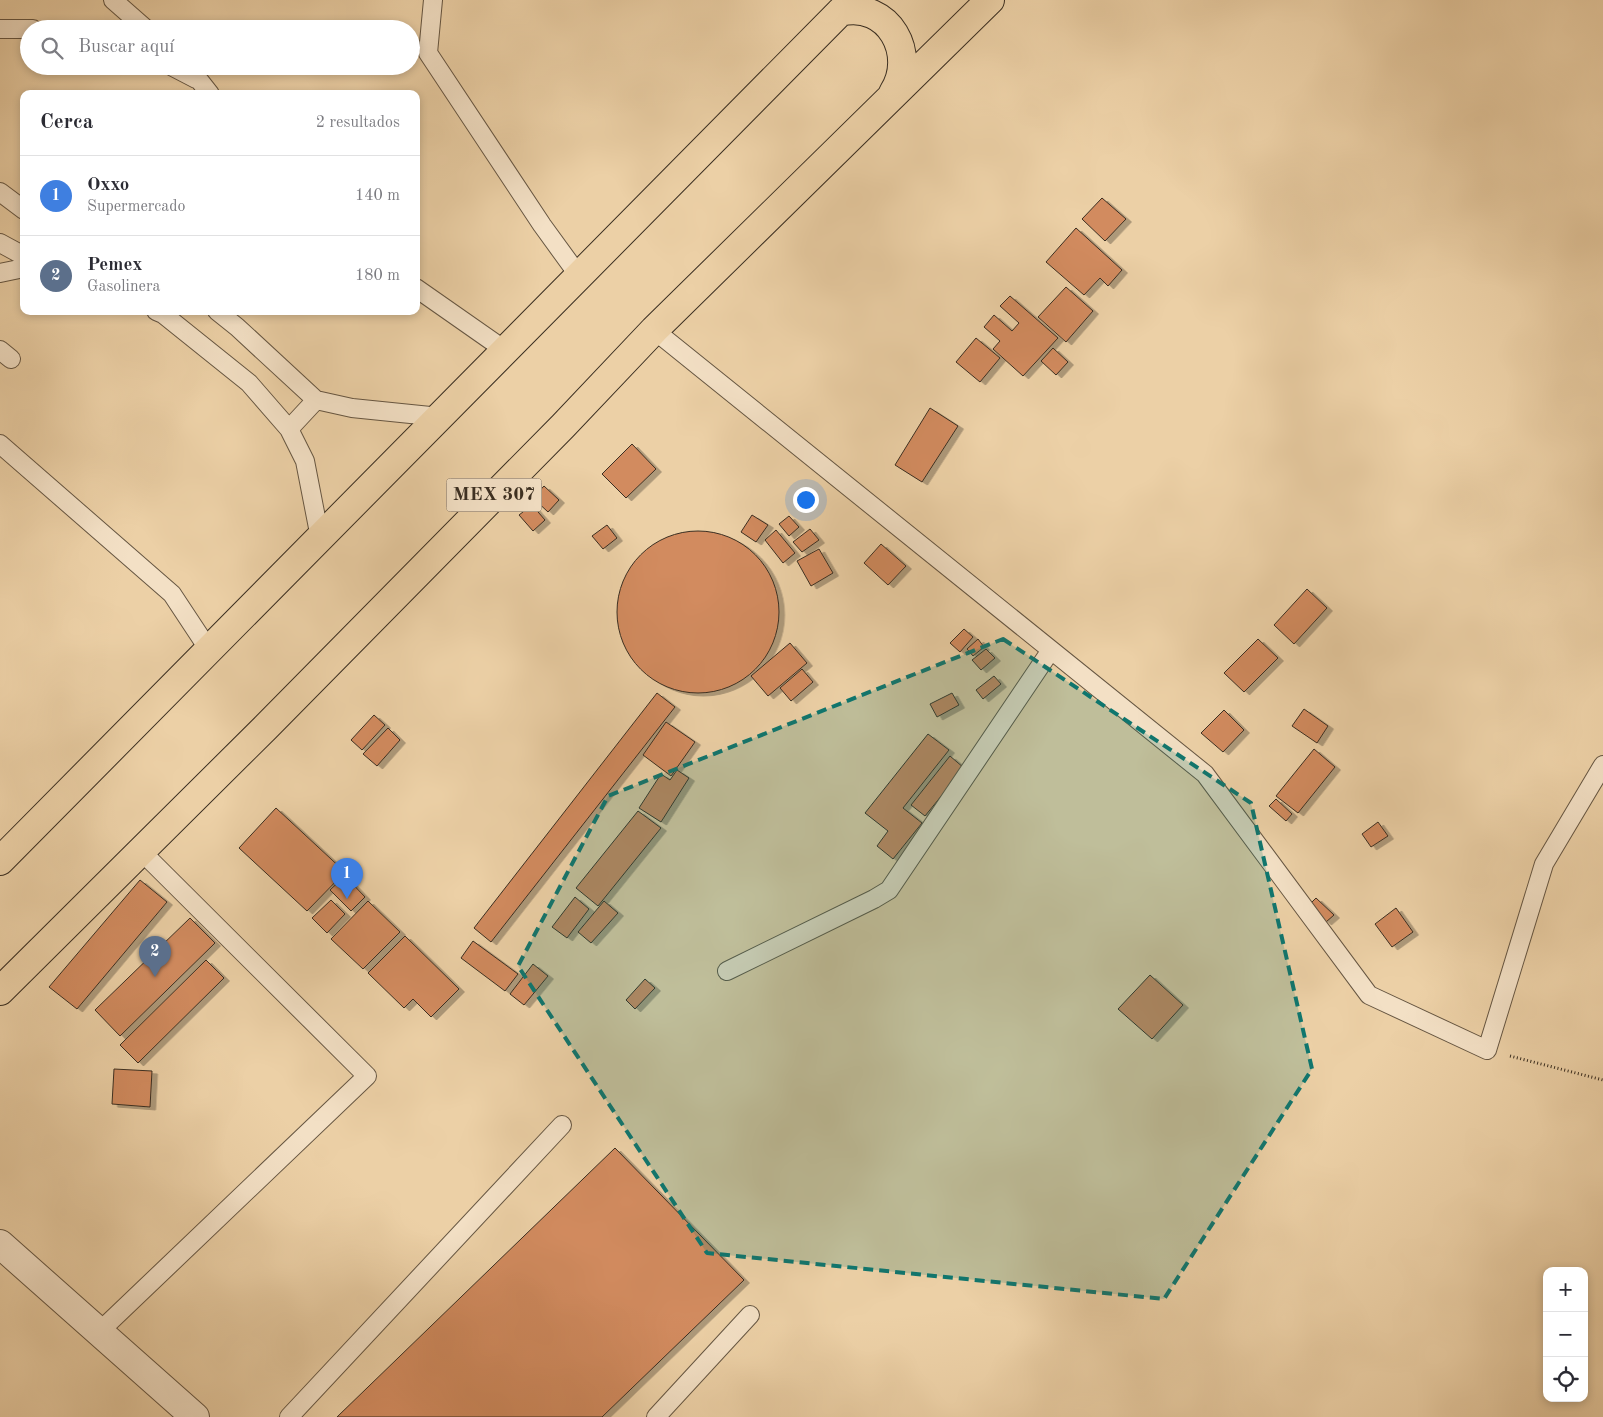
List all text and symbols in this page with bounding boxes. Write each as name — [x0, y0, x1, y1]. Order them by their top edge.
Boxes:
search box — [20, 20, 420, 75]
icon: search — [38, 34, 66, 62]
text: Buscar aquí — [78, 38, 174, 57]
text: Cerca — [40, 112, 93, 133]
text: 2 resultados — [316, 115, 400, 131]
text: Oxxo — [87, 176, 129, 195]
text: 1 — [51, 188, 61, 204]
text: 140 m — [355, 188, 400, 204]
text: Supermercado — [87, 199, 185, 215]
text: Pemex — [87, 256, 142, 275]
text: 2 — [51, 268, 61, 284]
text: 180 m — [355, 268, 400, 284]
text: Gasolinera — [87, 279, 160, 295]
road number: MEX 307 — [446, 478, 542, 512]
your location — [793, 487, 819, 513]
pin: 1 — [331, 858, 363, 899]
pin: 2 — [139, 936, 171, 977]
map controls — [1543, 1267, 1588, 1402]
button: + — [1543, 1267, 1588, 1312]
button: − — [1543, 1312, 1588, 1357]
button: locate — [1543, 1357, 1588, 1402]

